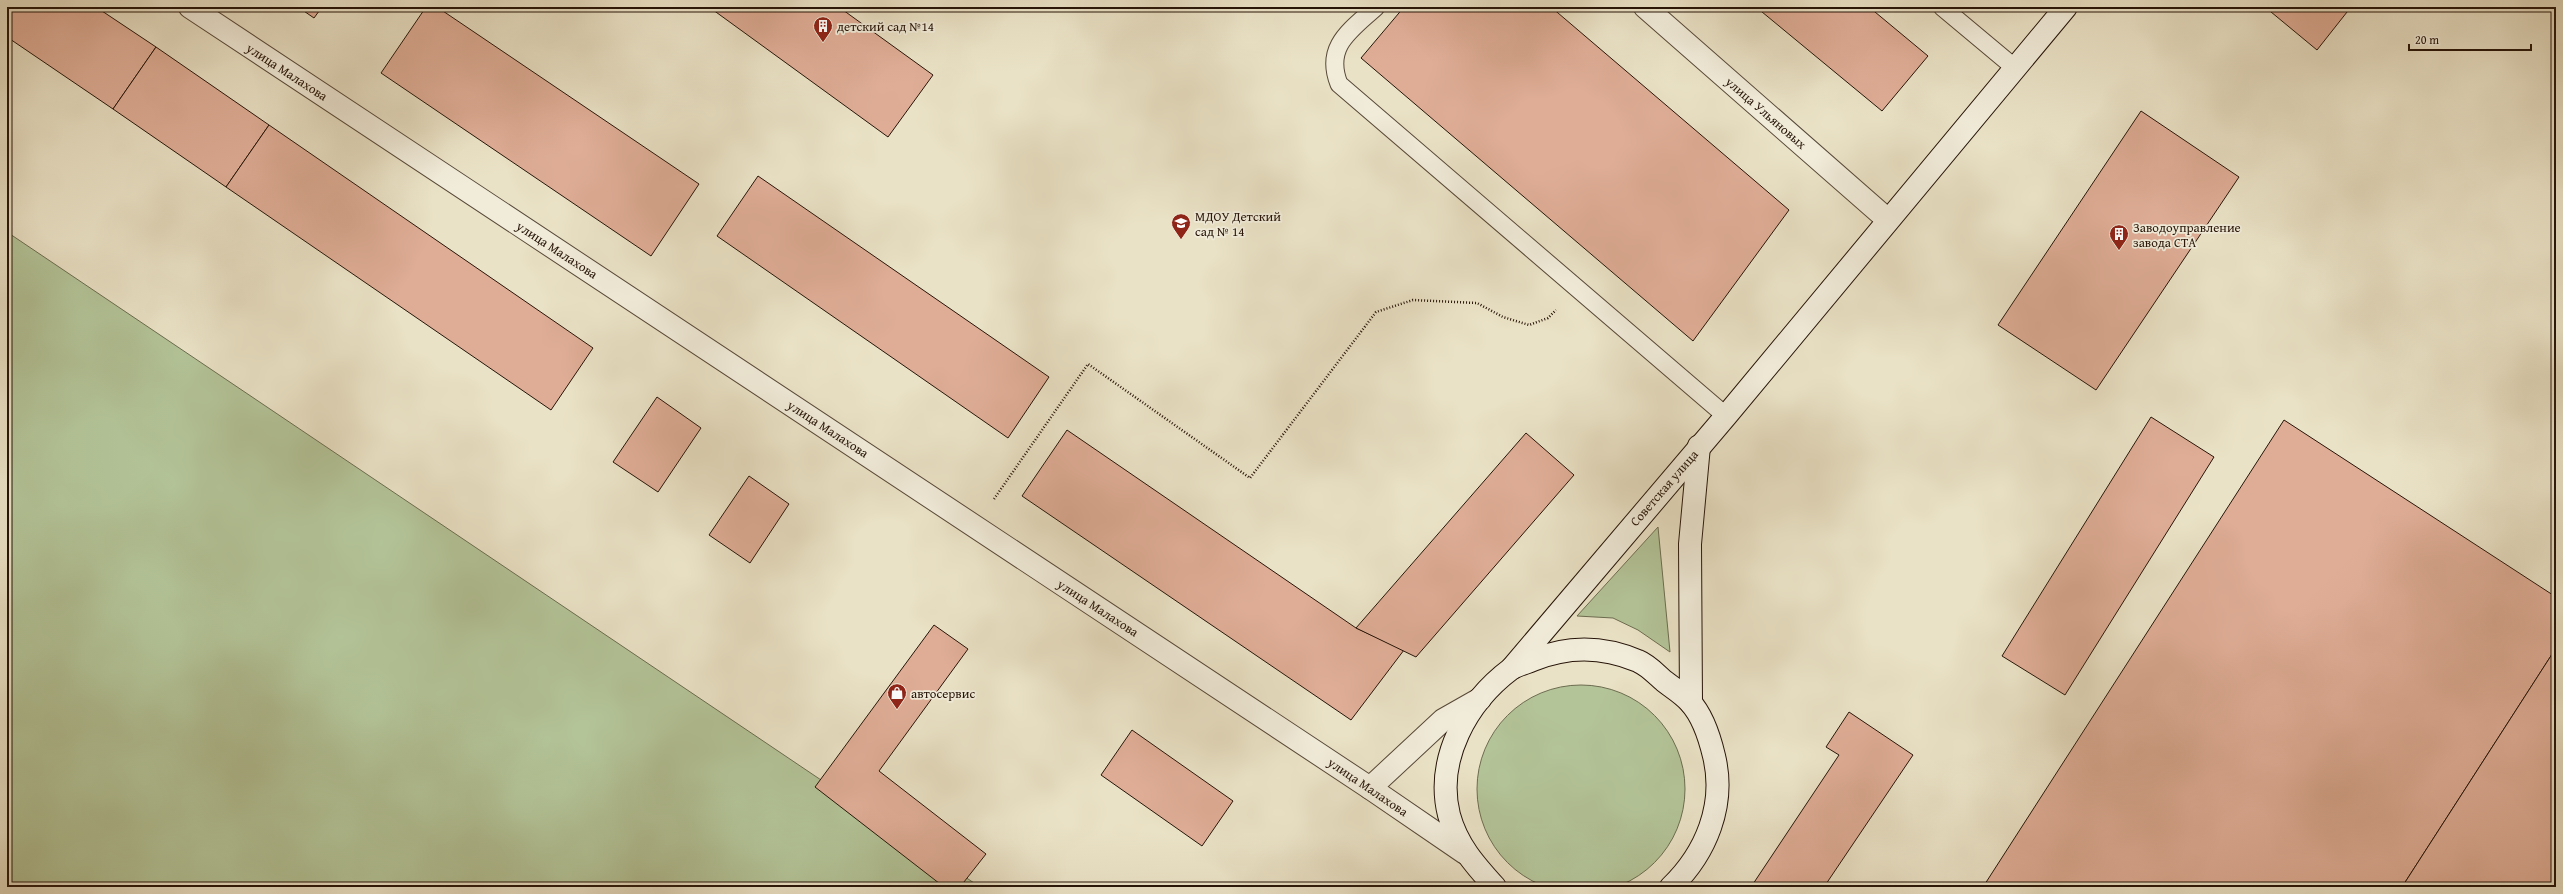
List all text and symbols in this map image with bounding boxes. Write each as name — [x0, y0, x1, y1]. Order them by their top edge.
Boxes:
building icon: детский сад №14 — [812, 15, 834, 43]
place label: детский сад №14 — [837, 17, 934, 36]
scale bar — [2409, 26, 2531, 52]
text: 20 m — [2415, 31, 2439, 48]
street label: улица Малахова — [242, 38, 332, 106]
street label: улица Ульяновых — [1721, 72, 1811, 154]
place label: МДОУ Детский сад № 14 — [1195, 207, 1281, 241]
school or university icon: МДОУ Детский сад № 14 — [1170, 212, 1192, 240]
street label: улица Малахова — [512, 216, 602, 284]
place label: Заводоуправление завода СТА — [2133, 218, 2241, 252]
building icon: Заводоуправление завода СТА — [2108, 223, 2130, 251]
street label: улица Малахова — [783, 395, 873, 463]
street label: Советская улица — [1625, 445, 1703, 530]
street label: улица Малахова — [1053, 574, 1143, 642]
shop icon: автосервис — [886, 682, 908, 710]
place label: автосервис — [911, 684, 975, 703]
street label: улица Малахова — [1323, 752, 1413, 821]

